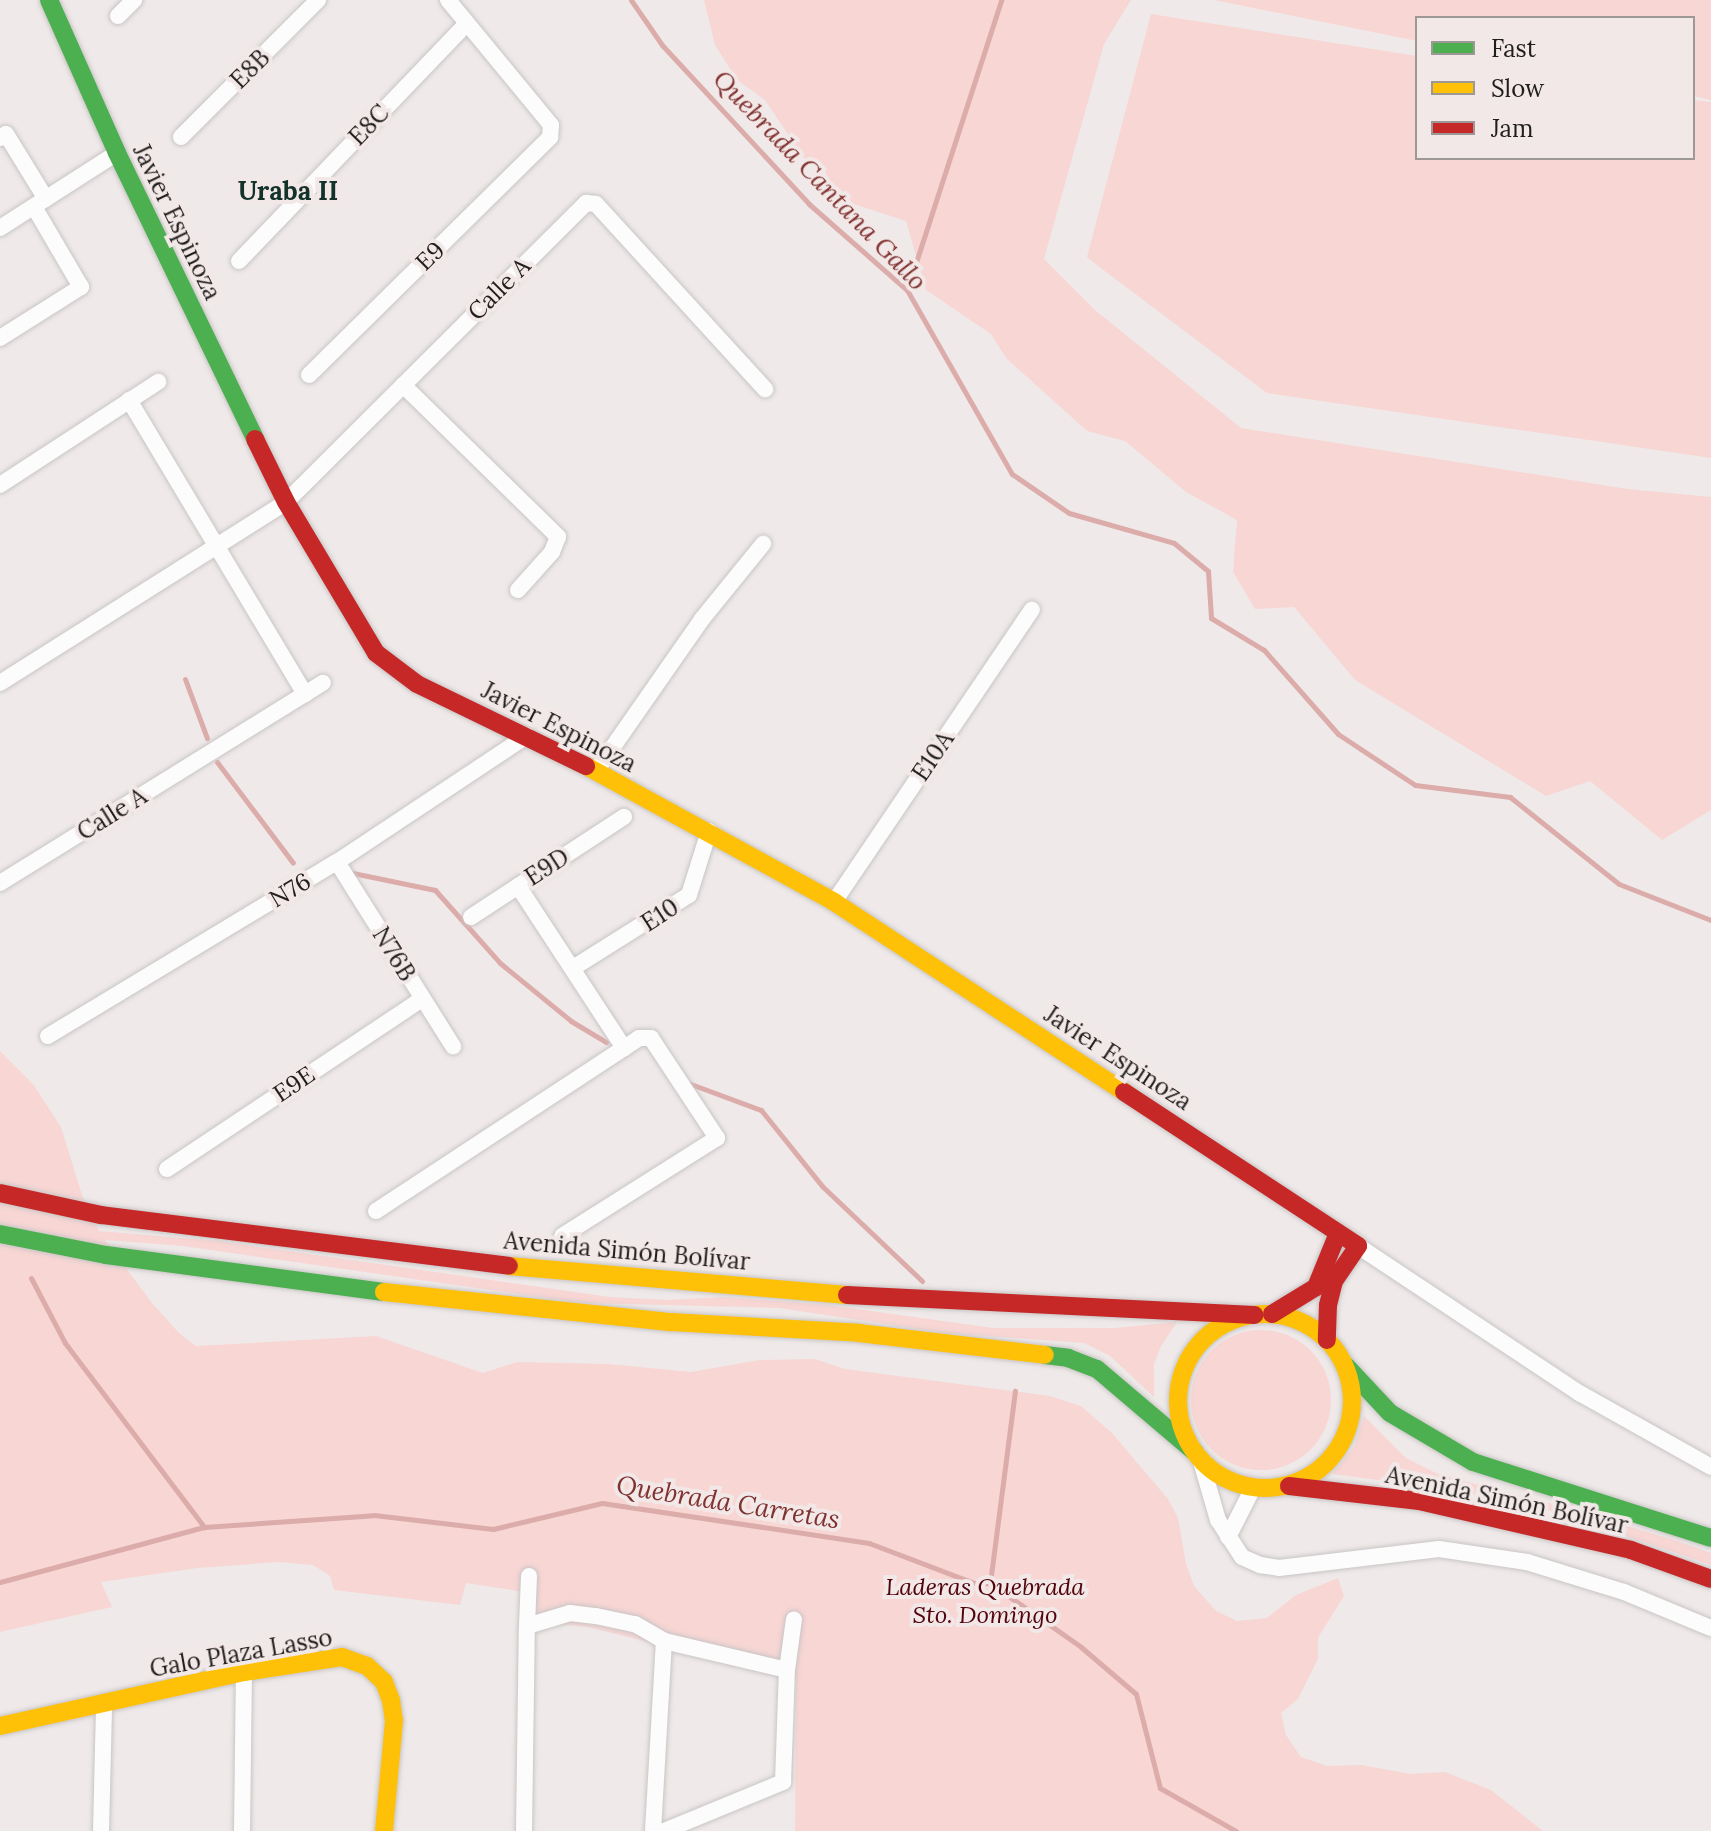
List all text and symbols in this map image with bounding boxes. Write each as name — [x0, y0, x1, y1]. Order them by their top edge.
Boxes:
legend — [1415, 16, 1695, 160]
text: Fast — [1491, 33, 1536, 64]
street label: E8B — [224, 43, 276, 95]
water label: Quebrada Cantana Gallo — [707, 64, 933, 296]
text: Slow — [1491, 73, 1544, 104]
street label: E8C — [343, 99, 395, 151]
text: Jam — [1491, 113, 1533, 144]
street label: Javier Espinoza — [127, 139, 227, 305]
district label: Uraba II — [238, 175, 338, 207]
street label: E9 — [410, 236, 450, 276]
street label: Calle A — [462, 252, 536, 326]
street label: Javier Espinoza — [477, 676, 641, 778]
street label: E10A — [906, 726, 960, 786]
street label: Calle A — [72, 782, 152, 846]
street label: E9D — [520, 842, 574, 892]
street label: N76 — [264, 867, 316, 913]
street label: E10 — [636, 892, 684, 938]
street label: N76B — [366, 922, 422, 986]
street label: Javier Espinoza — [1039, 1000, 1197, 1116]
street label: E9E — [268, 1060, 320, 1108]
street label: Avenida Simón Bolívar — [503, 1226, 751, 1276]
street label: Avenida Simón Bolívar — [1383, 1460, 1631, 1540]
water label: Quebrada Carretas — [614, 1469, 842, 1535]
park label: Laderas Quebrada Sto. Domingo — [885, 1573, 1085, 1629]
street label: Galo Plaza Lasso — [147, 1623, 335, 1683]

